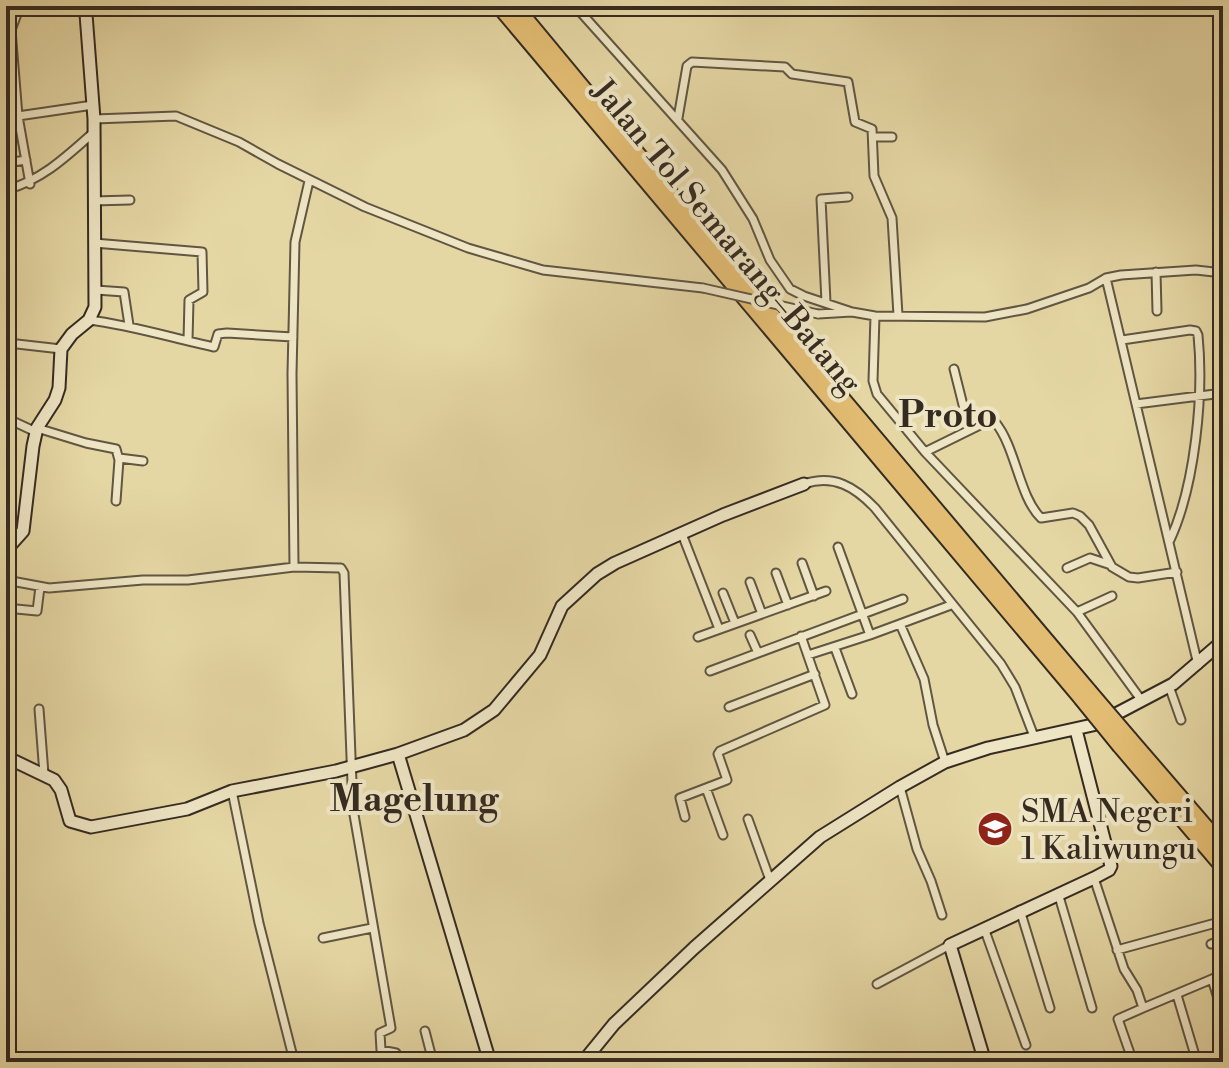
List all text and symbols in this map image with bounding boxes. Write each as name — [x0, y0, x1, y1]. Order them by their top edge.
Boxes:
street label: Jalan Tol Semarang–Batang — [582, 70, 870, 403]
district label: Proto — [899, 394, 997, 439]
district label: Magelung — [330, 778, 500, 823]
place label: SMA Negeri 1 Kaliwungu — [1021, 792, 1196, 869]
school or university icon: SMA Negeri 1 Kaliwungu — [976, 810, 1014, 848]

